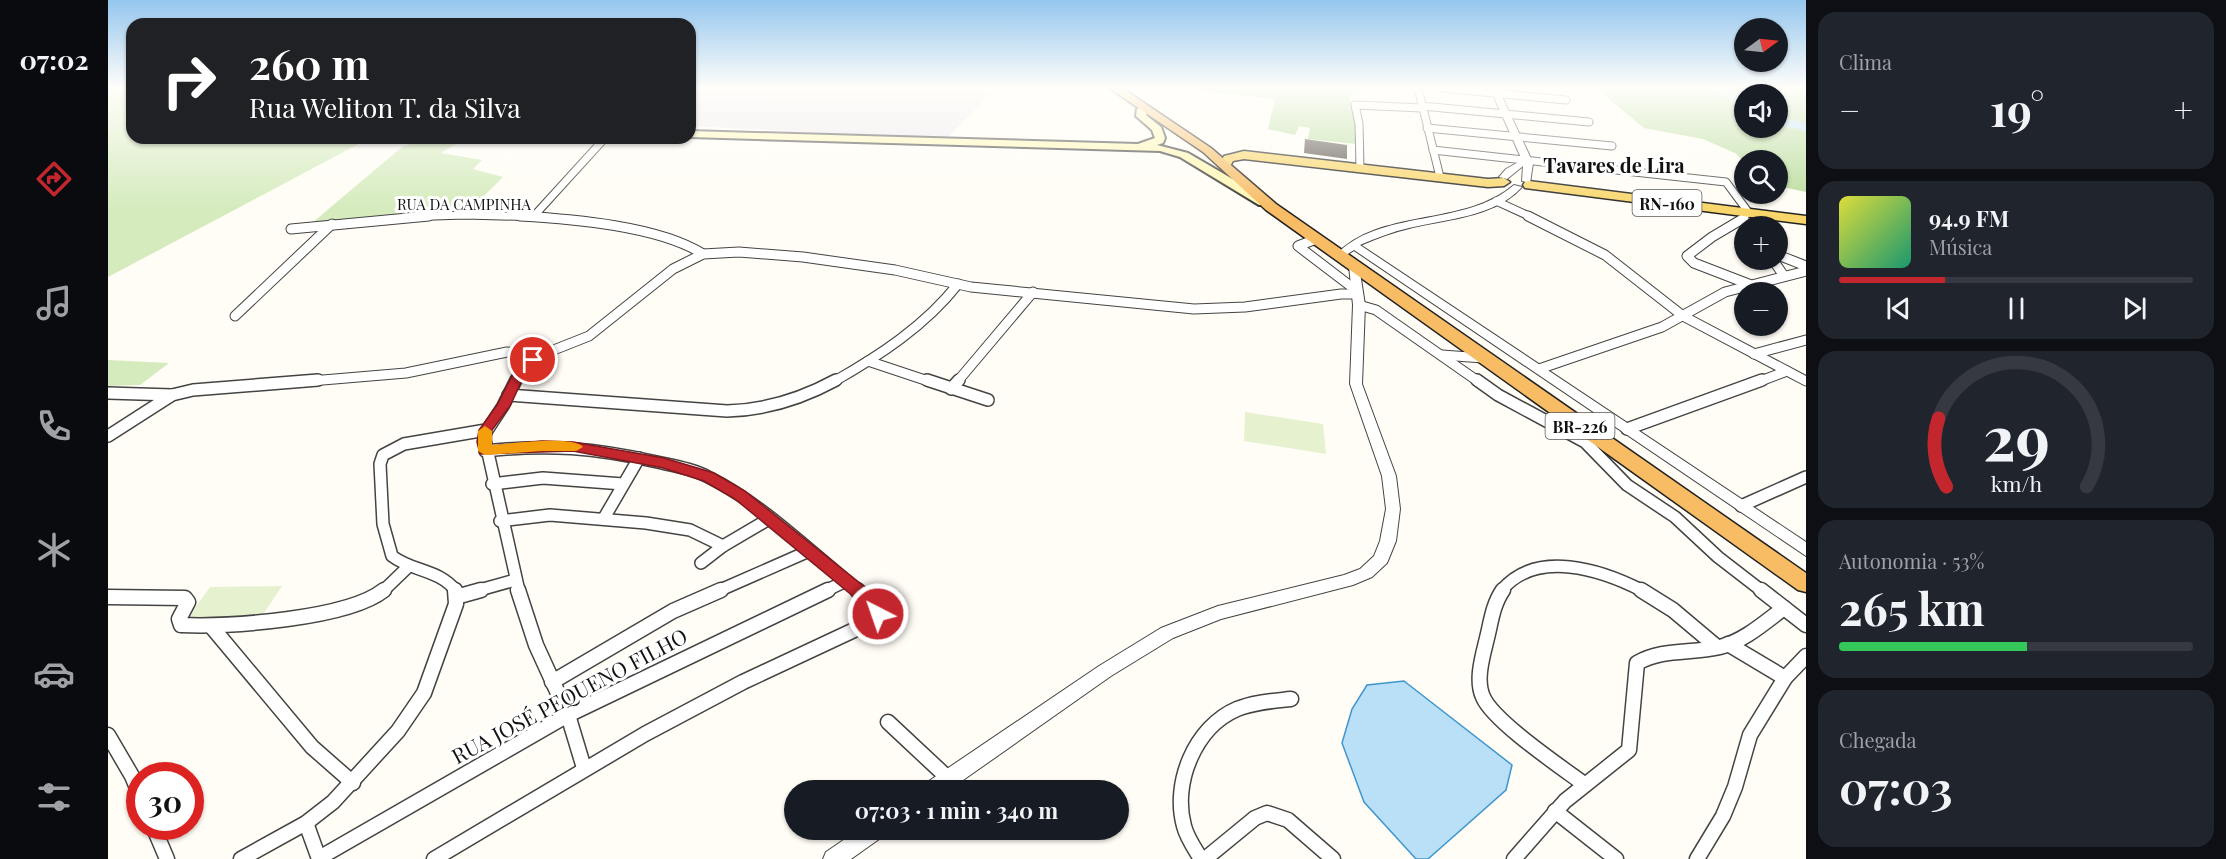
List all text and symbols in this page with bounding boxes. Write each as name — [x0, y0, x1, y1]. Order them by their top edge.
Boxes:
north arrow — [1734, 18, 1788, 72]
map controls — [1734, 18, 1788, 336]
text: 260 m — [249, 35, 369, 91]
text: 07:02 — [19, 41, 89, 77]
icon: right — [150, 42, 228, 120]
text: Clima — [1839, 48, 1892, 75]
text: 19° — [1990, 78, 2044, 138]
button: sound — [1734, 84, 1788, 138]
text: − — [1839, 87, 1860, 131]
text: + — [2174, 87, 2193, 131]
text: Rua Weliton T. da Silva — [249, 89, 521, 125]
button: search — [1734, 150, 1788, 204]
district label: Tavares de Lira — [1543, 151, 1685, 178]
icon: directions — [33, 158, 75, 200]
road number: RN-160 — [1632, 190, 1702, 216]
street label: RUA DA CAMPINHA — [397, 194, 532, 214]
text: 94.9 FM — [1929, 203, 2009, 233]
button: + — [1734, 216, 1788, 270]
text: Música — [1929, 233, 1992, 260]
icon: music — [33, 282, 75, 324]
button: − — [1734, 282, 1788, 336]
icon: previous — [1882, 292, 1915, 325]
icon: pause — [2000, 292, 2033, 325]
icon: next — [2118, 292, 2151, 325]
pin — [507, 334, 558, 385]
icon: arrive — [516, 343, 549, 376]
text: 29 — [1982, 393, 2050, 477]
icon: phone — [33, 405, 75, 447]
road number: BR-226 — [1546, 413, 1614, 439]
text: km/h — [1990, 469, 2042, 497]
icon: climate — [33, 529, 75, 571]
text: Autonomia · 53% — [1839, 547, 1984, 574]
text: 265 km — [1839, 577, 1985, 637]
position arrow — [846, 582, 910, 646]
street label: RUA JOSÉ PEQUENO FILHO — [446, 621, 692, 769]
icon: car — [33, 653, 75, 695]
text: Chegada — [1839, 726, 1917, 753]
text: 07:03 — [1839, 756, 1953, 816]
speed limit sign: 30 — [126, 762, 204, 840]
icon: filters — [33, 776, 75, 818]
text: 07:03 · 1 min · 340 m — [855, 795, 1058, 825]

